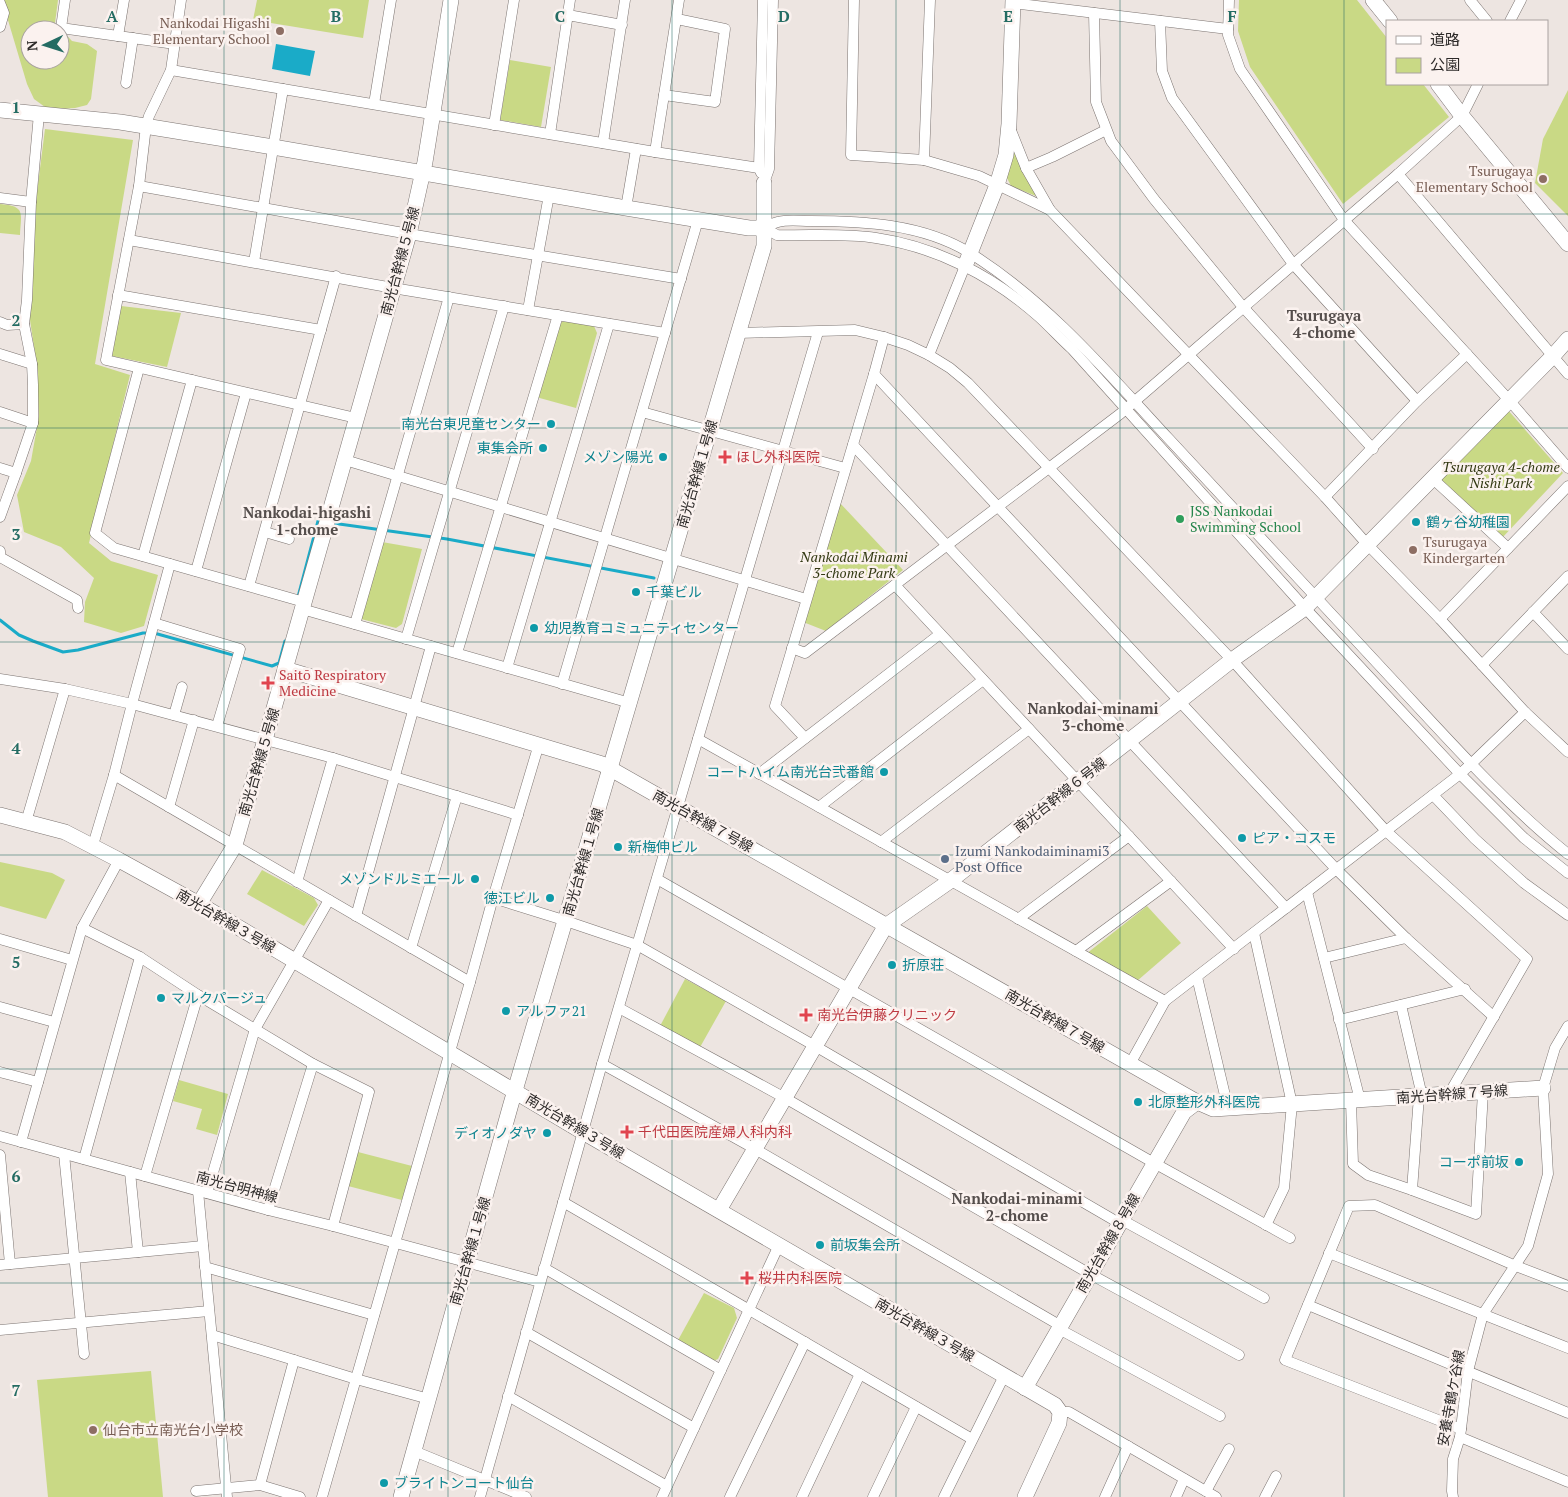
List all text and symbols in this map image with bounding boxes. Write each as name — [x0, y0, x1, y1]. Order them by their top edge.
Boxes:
text: A — [106, 5, 118, 27]
text: B — [331, 5, 341, 27]
text: C — [555, 5, 565, 27]
text: D — [778, 5, 790, 27]
text: E — [1003, 5, 1013, 27]
text: F — [1227, 5, 1237, 27]
place label: Nankodai Higashi Elementary School — [153, 13, 270, 48]
north arrow — [20, 20, 70, 70]
legend — [1386, 20, 1548, 85]
marker: Nankodai Higashi Elementary School — [274, 25, 286, 37]
text: 道路 — [1430, 29, 1460, 49]
text: N — [22, 40, 41, 52]
text: 公園 — [1430, 54, 1460, 74]
text: 1 — [11, 96, 21, 118]
place label: Tsurugaya Elementary School — [1416, 161, 1533, 196]
marker: Tsurugaya Elementary School — [1537, 173, 1549, 185]
street label: 南光台幹線５号線 — [376, 204, 423, 317]
district label: Tsurugaya 4-chome — [1287, 305, 1362, 342]
text: 2 — [11, 309, 21, 331]
place label: 南光台東児童センター — [401, 414, 541, 433]
street label: 南光台幹線１号線 — [672, 417, 721, 530]
marker: 南光台東児童センター — [545, 418, 557, 430]
place label: 東集会所 — [477, 438, 533, 457]
marker: 東集会所 — [537, 442, 549, 454]
place label: メゾン陽光 — [583, 447, 653, 466]
place label: ほし外科医院 — [736, 447, 820, 466]
marker: ほし外科医院 — [718, 450, 732, 464]
marker: メゾン陽光 — [657, 451, 669, 463]
park label: Tsurugaya 4-chome Nishi Park — [1442, 457, 1561, 492]
place label: JSS Nankodai Swimming School — [1190, 501, 1301, 536]
district label: Nankodai-higashi 1-chome — [243, 502, 371, 539]
place label: 鶴ヶ谷幼稚園 — [1426, 512, 1510, 531]
marker: JSS Nankodai Swimming School — [1174, 513, 1186, 525]
marker: 鶴ヶ谷幼稚園 — [1410, 516, 1422, 528]
text: 3 — [11, 523, 21, 545]
place label: Tsurugaya Kindergarten — [1423, 532, 1506, 567]
marker: Tsurugaya Kindergarten — [1407, 544, 1419, 556]
park label: Nankodai Minami 3-chome Park — [799, 547, 908, 582]
place label: 千葉ビル — [646, 582, 702, 601]
marker: 千葉ビル — [630, 586, 642, 598]
place label: 幼児教育コミュニティセンター — [544, 618, 739, 637]
marker: 幼児教育コミュニティセンター — [528, 622, 540, 634]
place label: Saitō Respiratory Medicine — [279, 665, 387, 700]
marker: Saitō Respiratory Medicine — [261, 676, 275, 690]
district label: Nankodai-minami 3-chome — [1027, 698, 1159, 735]
street label: 南光台幹線５号線 — [234, 705, 283, 818]
text: 4 — [11, 737, 21, 759]
street label: 南光台幹線６号線 — [1010, 753, 1110, 837]
place label: コートハイム南光台弐番館 — [707, 762, 874, 781]
marker: コートハイム南光台弐番館 — [878, 766, 890, 778]
street label: 南光台幹線７号線 — [650, 785, 757, 856]
street label: 南光台幹線１号線 — [558, 805, 607, 918]
place label: ピア・コスモ — [1252, 828, 1336, 847]
marker: ピア・コスモ — [1236, 832, 1248, 844]
place label: 新梅伸ビル — [628, 837, 698, 856]
marker: 新梅伸ビル — [612, 841, 624, 853]
place label: Izumi Nankodaiminami3 Post Office — [955, 841, 1109, 876]
marker: Izumi Nankodaiminami3 Post Office — [939, 853, 951, 865]
place label: メゾンドルミエール — [339, 869, 465, 888]
marker: メゾンドルミエール — [469, 873, 481, 885]
street label: 南光台幹線３号線 — [173, 884, 279, 957]
place label: 徳江ビル — [484, 888, 540, 907]
marker: 徳江ビル — [544, 892, 556, 904]
text: 5 — [11, 951, 21, 973]
place label: 折原荘 — [902, 955, 944, 974]
marker: 折原荘 — [886, 959, 898, 971]
street label: 南光台幹線７号線 — [1002, 984, 1108, 1057]
place label: マルクパージュ — [171, 988, 267, 1007]
marker: マルクパージュ — [155, 992, 167, 1004]
place label: アルファ21 — [516, 1001, 587, 1020]
marker: アルファ21 — [500, 1005, 512, 1017]
place label: 南光台伊藤クリニック — [817, 1005, 957, 1024]
marker: 南光台伊藤クリニック — [799, 1008, 813, 1022]
street label: 南光台幹線７号線 — [1395, 1080, 1508, 1107]
street label: 南光台幹線３号線 — [522, 1089, 628, 1163]
place label: 北原整形外科医院 — [1148, 1092, 1260, 1111]
marker: 北原整形外科医院 — [1132, 1096, 1144, 1108]
place label: 千代田医院産婦人科内科 — [638, 1122, 792, 1141]
place label: ディオノダヤ — [454, 1123, 537, 1142]
marker: 千代田医院産婦人科内科 — [620, 1125, 634, 1139]
marker: ディオノダヤ — [541, 1127, 553, 1139]
place label: コーポ前坂 — [1439, 1152, 1509, 1171]
marker: コーポ前坂 — [1513, 1156, 1525, 1168]
text: 6 — [11, 1165, 21, 1187]
street label: 南光台明神線 — [194, 1166, 280, 1207]
district label: Nankodai-minami 2-chome — [951, 1188, 1083, 1225]
street label: 南光台幹線８号線 — [1071, 1190, 1144, 1296]
street label: 南光台幹線１号線 — [445, 1194, 494, 1307]
place label: 前坂集会所 — [830, 1235, 900, 1254]
marker: 前坂集会所 — [814, 1239, 826, 1251]
place label: 桜井内科医院 — [758, 1268, 842, 1287]
marker: 桜井内科医院 — [740, 1271, 754, 1285]
street label: 南光台幹線３号線 — [872, 1293, 978, 1366]
street label: 安養寺鶴ケ谷線 — [1433, 1348, 1468, 1448]
text: 7 — [11, 1379, 21, 1401]
place label: 仙台市立南光台小学校 — [103, 1420, 243, 1439]
marker: 仙台市立南光台小学校 — [87, 1424, 99, 1436]
place label: ブライトンコート仙台 — [394, 1473, 534, 1492]
marker: ブライトンコート仙台 — [378, 1477, 390, 1489]

